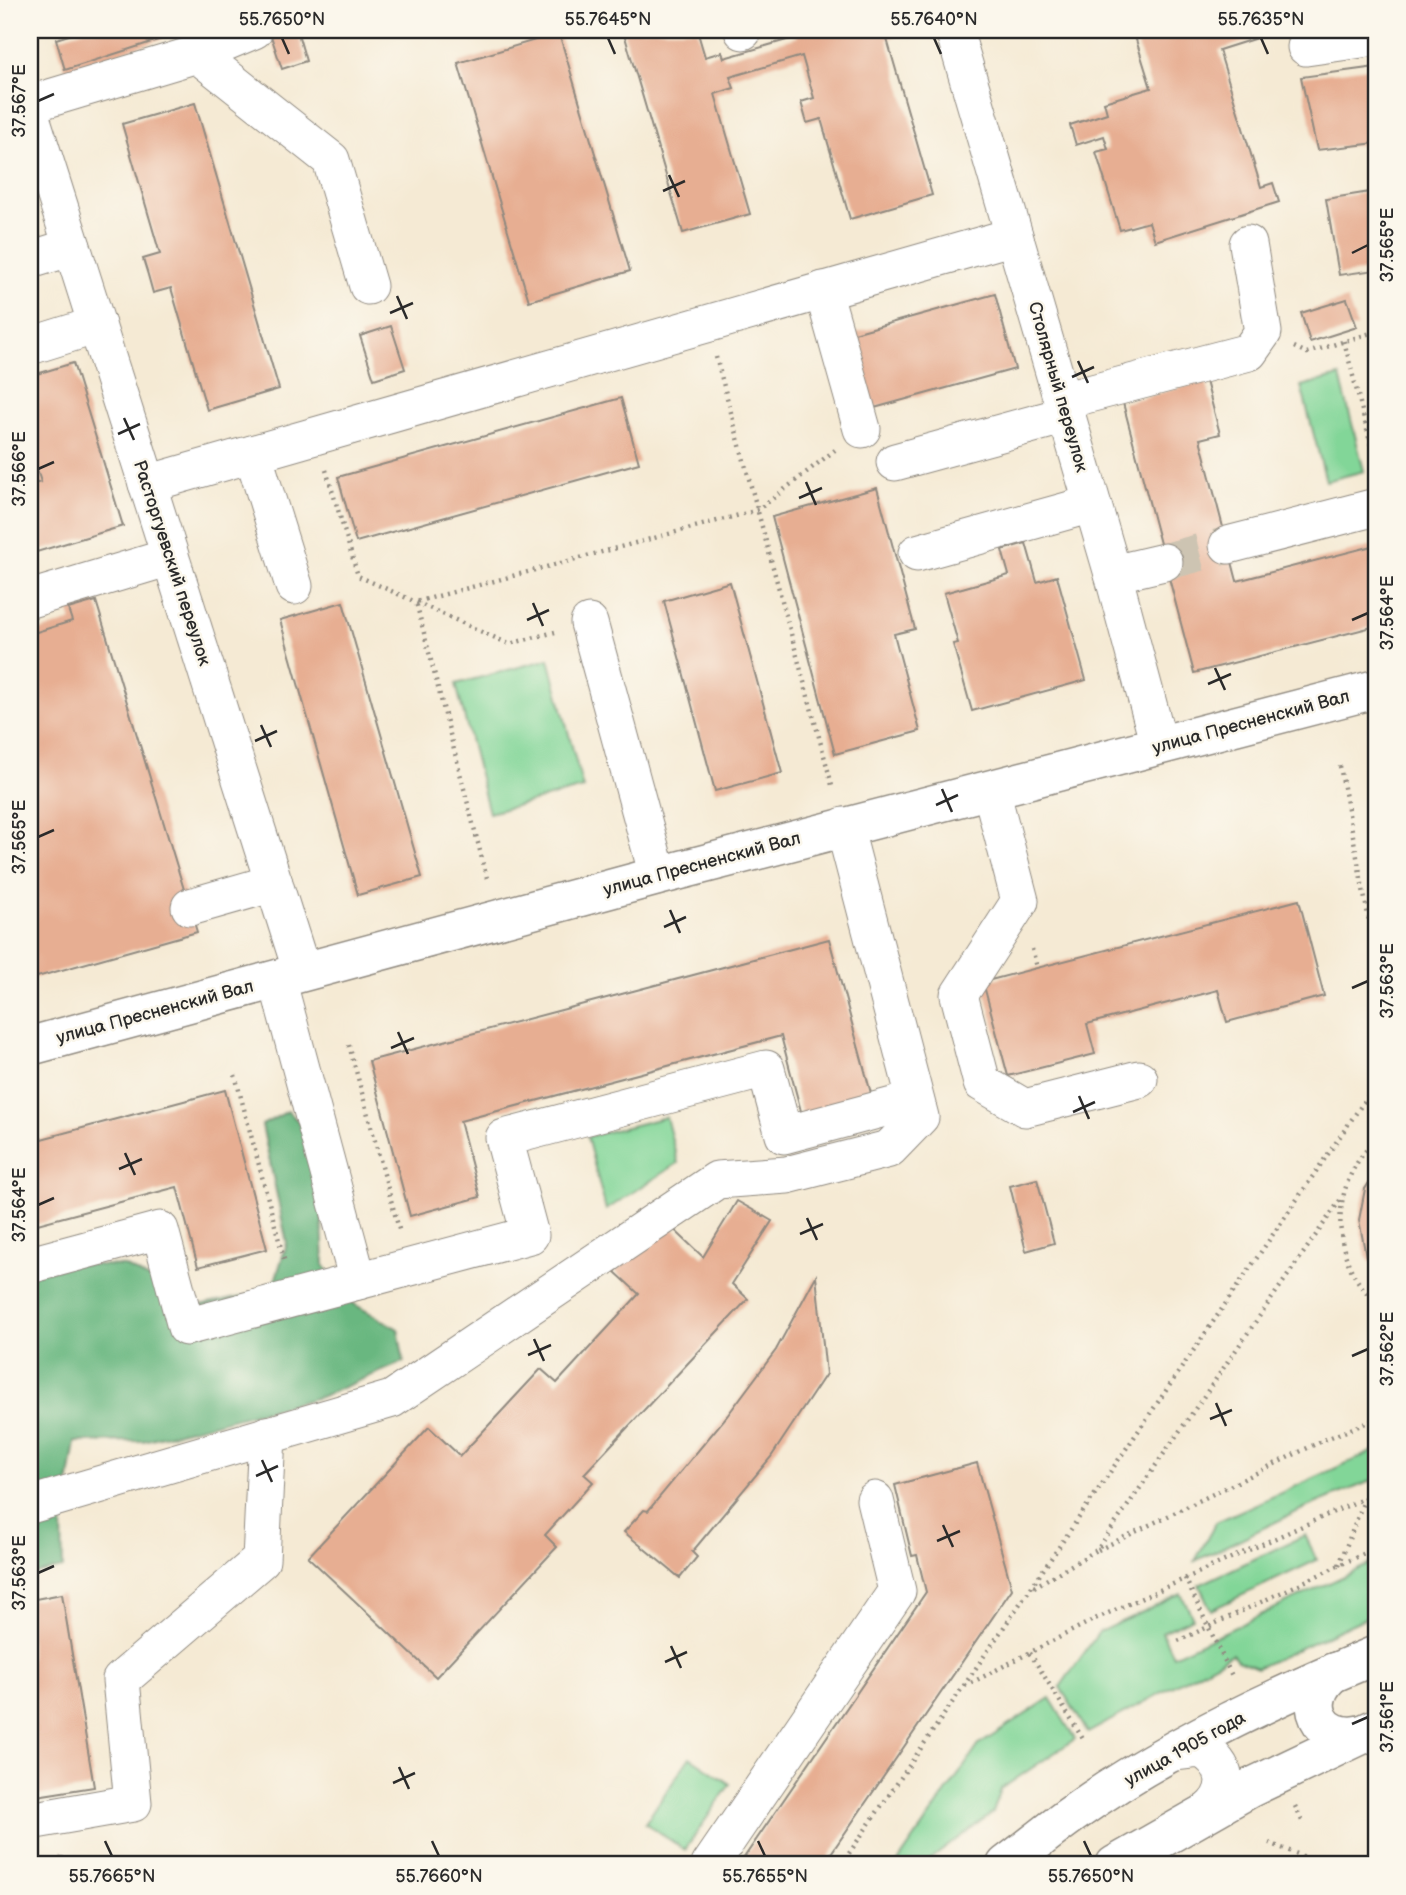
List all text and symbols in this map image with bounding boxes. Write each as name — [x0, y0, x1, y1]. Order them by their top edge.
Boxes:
text: 55.7650°N — [239, 9, 325, 30]
text: 55.7645°N — [565, 9, 651, 30]
text: 55.7640°N — [890, 9, 978, 30]
text: 55.7635°N — [1218, 9, 1304, 30]
text: 37.567°E — [9, 64, 30, 138]
text: 37.565°E — [1377, 207, 1398, 282]
street label: Столярный переулок — [1024, 299, 1092, 475]
text: 37.566°E — [9, 431, 30, 507]
street label: Расторгуевский переулок — [129, 458, 215, 669]
text: 37.564°E — [1377, 575, 1398, 651]
street label: улица Пресненский Вал — [1150, 686, 1352, 758]
text: 37.565°E — [9, 799, 30, 874]
street label: улица Пресненский Вал — [601, 828, 803, 900]
text: 37.563°E — [1377, 943, 1398, 1019]
street label: улица Пресненский Вал — [54, 976, 256, 1048]
text: 37.564°E — [9, 1167, 30, 1243]
text: 37.562°E — [1377, 1311, 1398, 1386]
text: 37.563°E — [9, 1535, 30, 1611]
text: 37.561°E — [1377, 1681, 1398, 1753]
street label: улица 1905 года — [1121, 1707, 1249, 1791]
text: 55.7665°N — [69, 1866, 155, 1887]
text: 55.7660°N — [395, 1866, 483, 1887]
text: 55.7655°N — [722, 1866, 808, 1887]
text: 55.7650°N — [1048, 1866, 1134, 1887]

